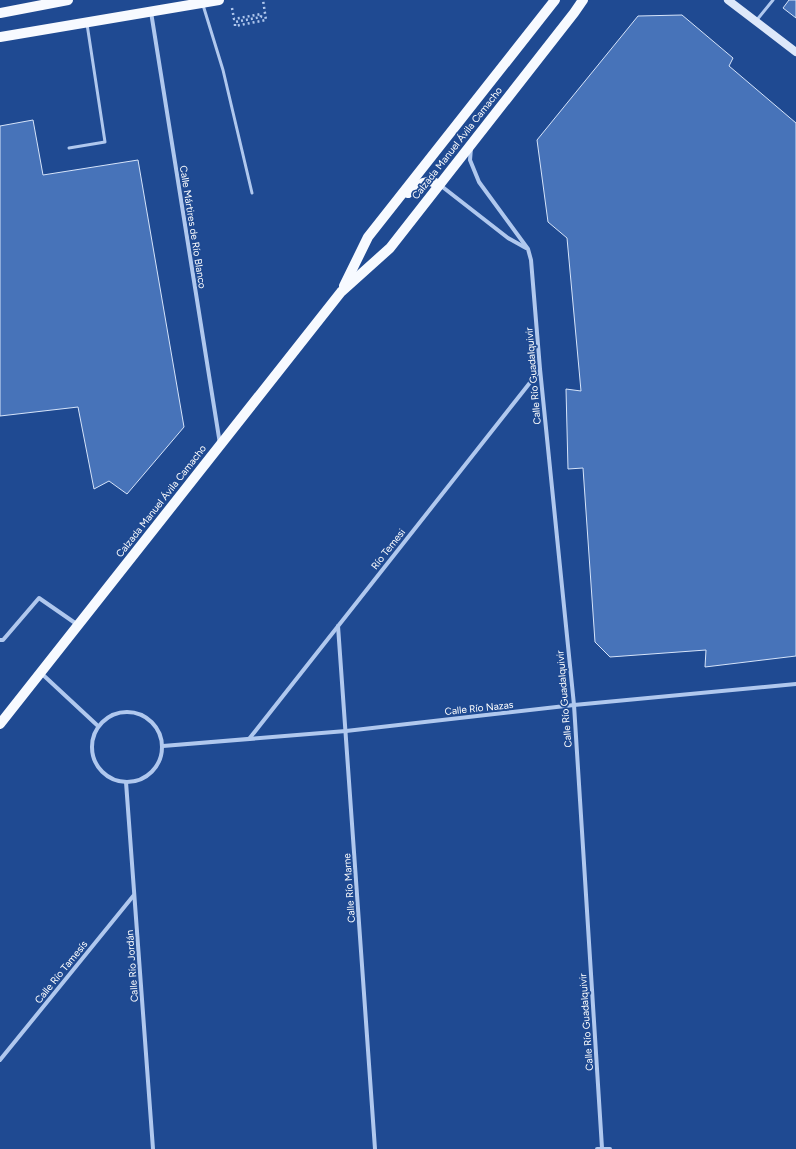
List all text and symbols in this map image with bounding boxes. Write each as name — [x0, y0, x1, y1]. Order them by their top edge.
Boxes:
street label: Calzada Manuel Ávila Camacho — [409, 84, 505, 202]
street label: Calle Mártires de Río Blanco — [177, 165, 209, 290]
street label: Calle Río Guadalquivir — [522, 326, 544, 425]
street label: Calzada Manuel Ávila Camacho — [113, 442, 209, 560]
street label: Río Temesi — [368, 526, 408, 572]
street label: Calle Río Guadalquivir — [553, 649, 575, 748]
street label: Calle Río Nazas — [444, 698, 514, 718]
street label: Calle Río Marne — [340, 852, 358, 923]
street label: Calle Río Jordán — [123, 929, 141, 1003]
street label: Calle Río Tamesís — [32, 938, 91, 1006]
street label: Calle Río Guadalquivir — [576, 972, 596, 1071]

